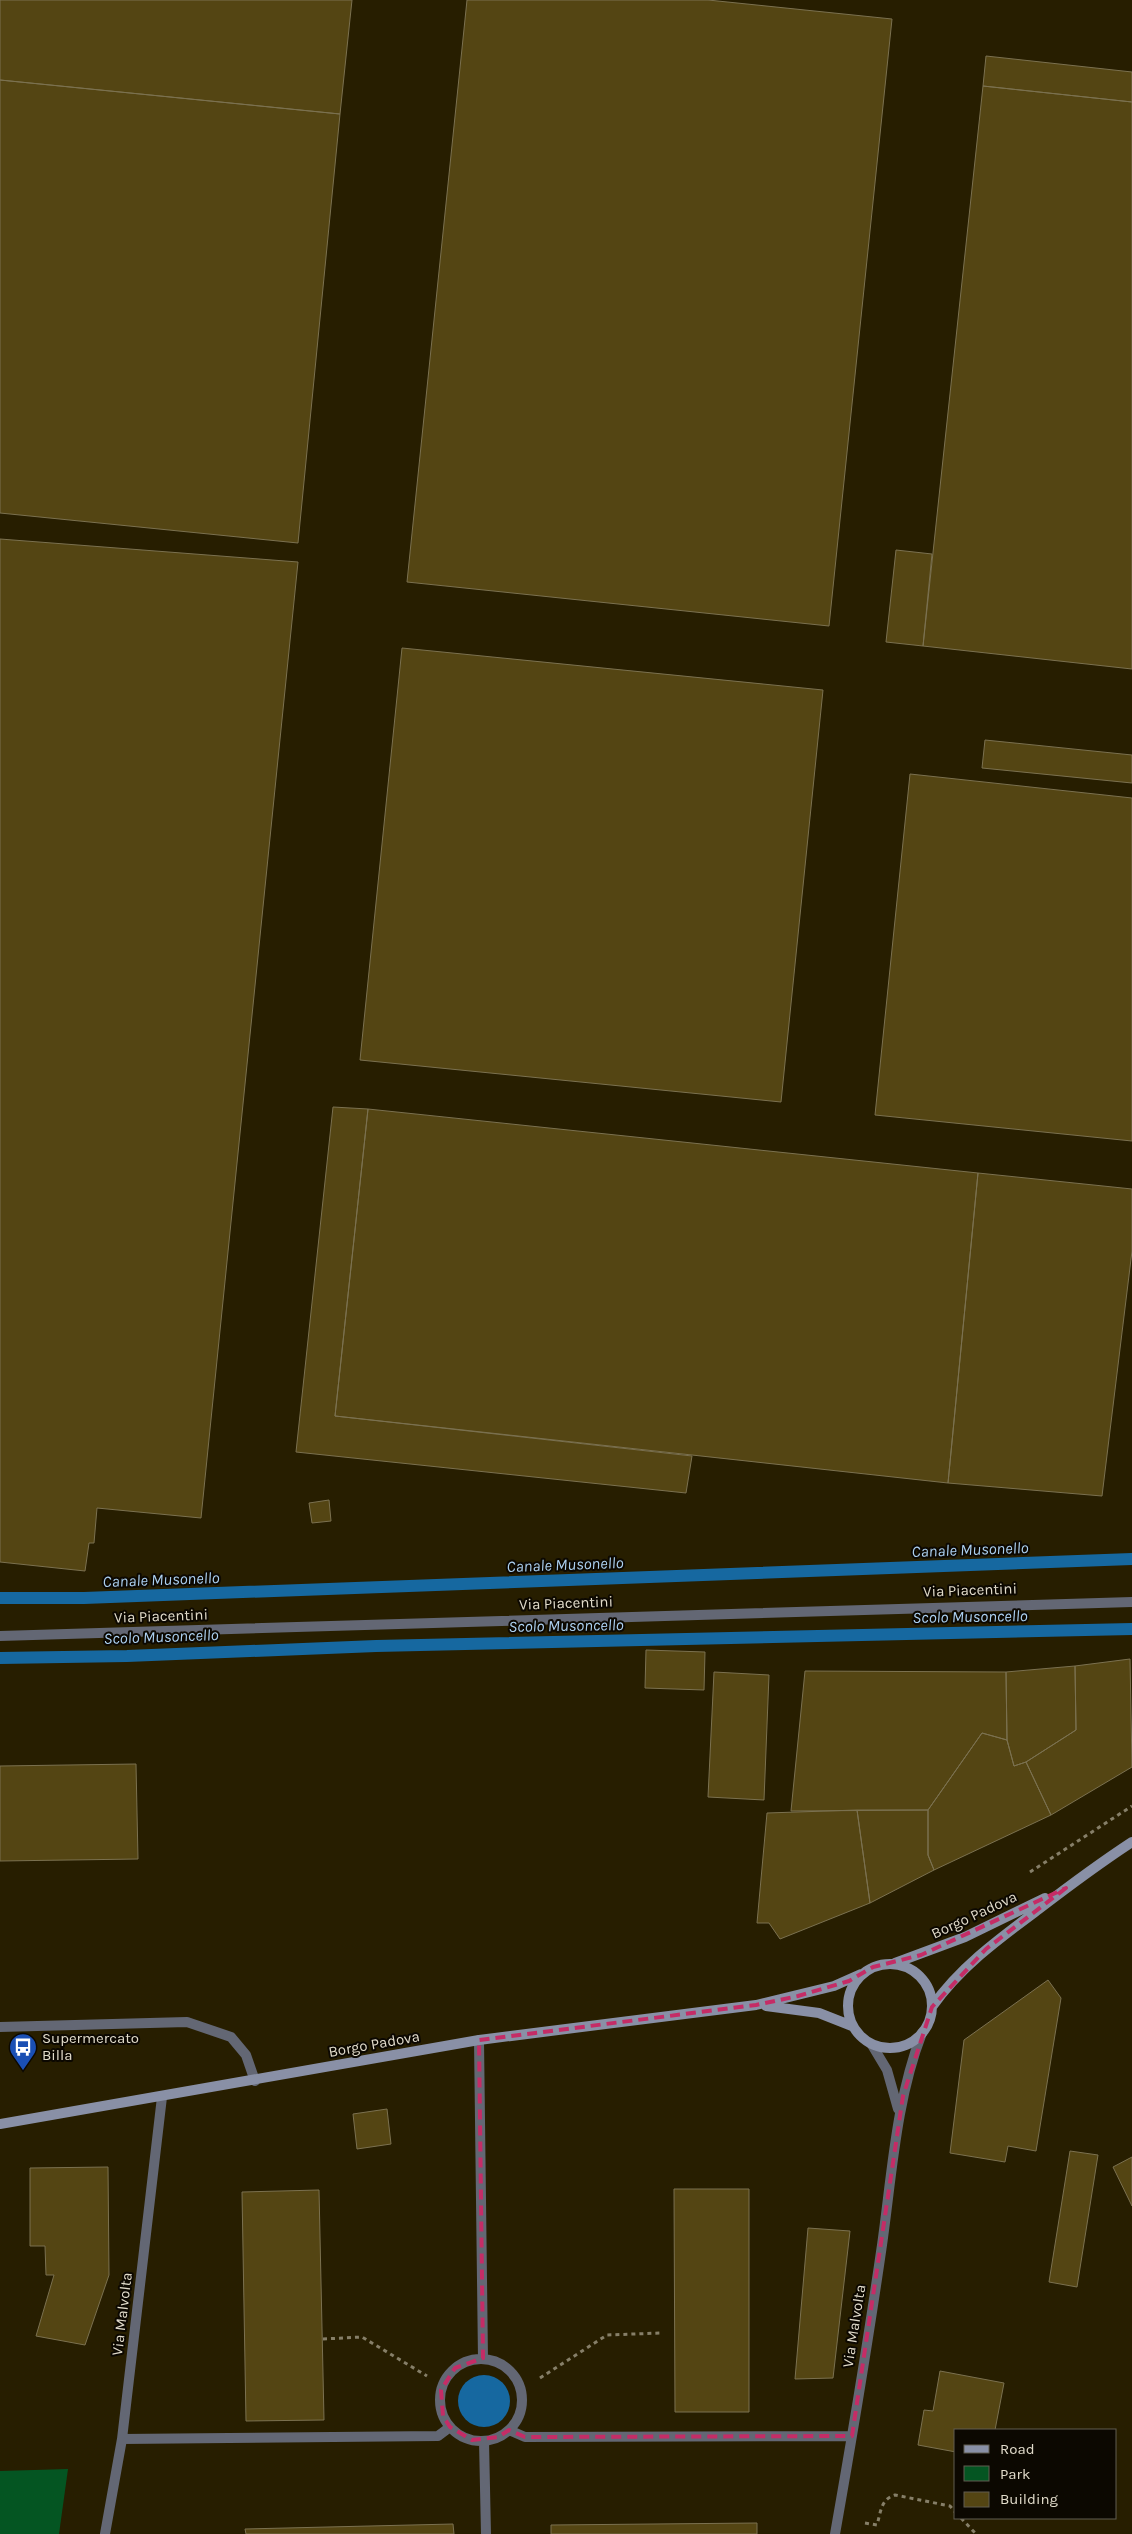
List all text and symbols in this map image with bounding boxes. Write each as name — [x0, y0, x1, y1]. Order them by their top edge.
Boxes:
water label: Canale Musonello — [911, 1538, 1029, 1561]
water label: Canale Musonello — [506, 1553, 624, 1576]
water label: Canale Musonello — [102, 1568, 220, 1591]
street label: Via Piacentini — [923, 1579, 1017, 1601]
street label: Via Piacentini — [519, 1592, 613, 1614]
street label: Via Piacentini — [114, 1605, 208, 1627]
water label: Scolo Musoncello — [912, 1606, 1028, 1627]
water label: Scolo Musoncello — [508, 1615, 624, 1636]
water label: Scolo Musoncello — [103, 1625, 219, 1648]
street label: Borgo Padova — [928, 1887, 1020, 1943]
street label: Borgo Padova — [327, 2027, 421, 2061]
place label: Supermercato Billa — [42, 2029, 139, 2064]
bus stop icon: Supermercato Billa — [8, 2032, 38, 2071]
street label: Via Malvolta — [108, 2271, 136, 2357]
street label: Via Malvolta — [839, 2283, 869, 2369]
legend — [954, 2429, 1117, 2519]
text: Road — [1000, 2440, 1035, 2458]
text: Park — [1000, 2465, 1030, 2483]
text: Building — [1000, 2490, 1058, 2508]

